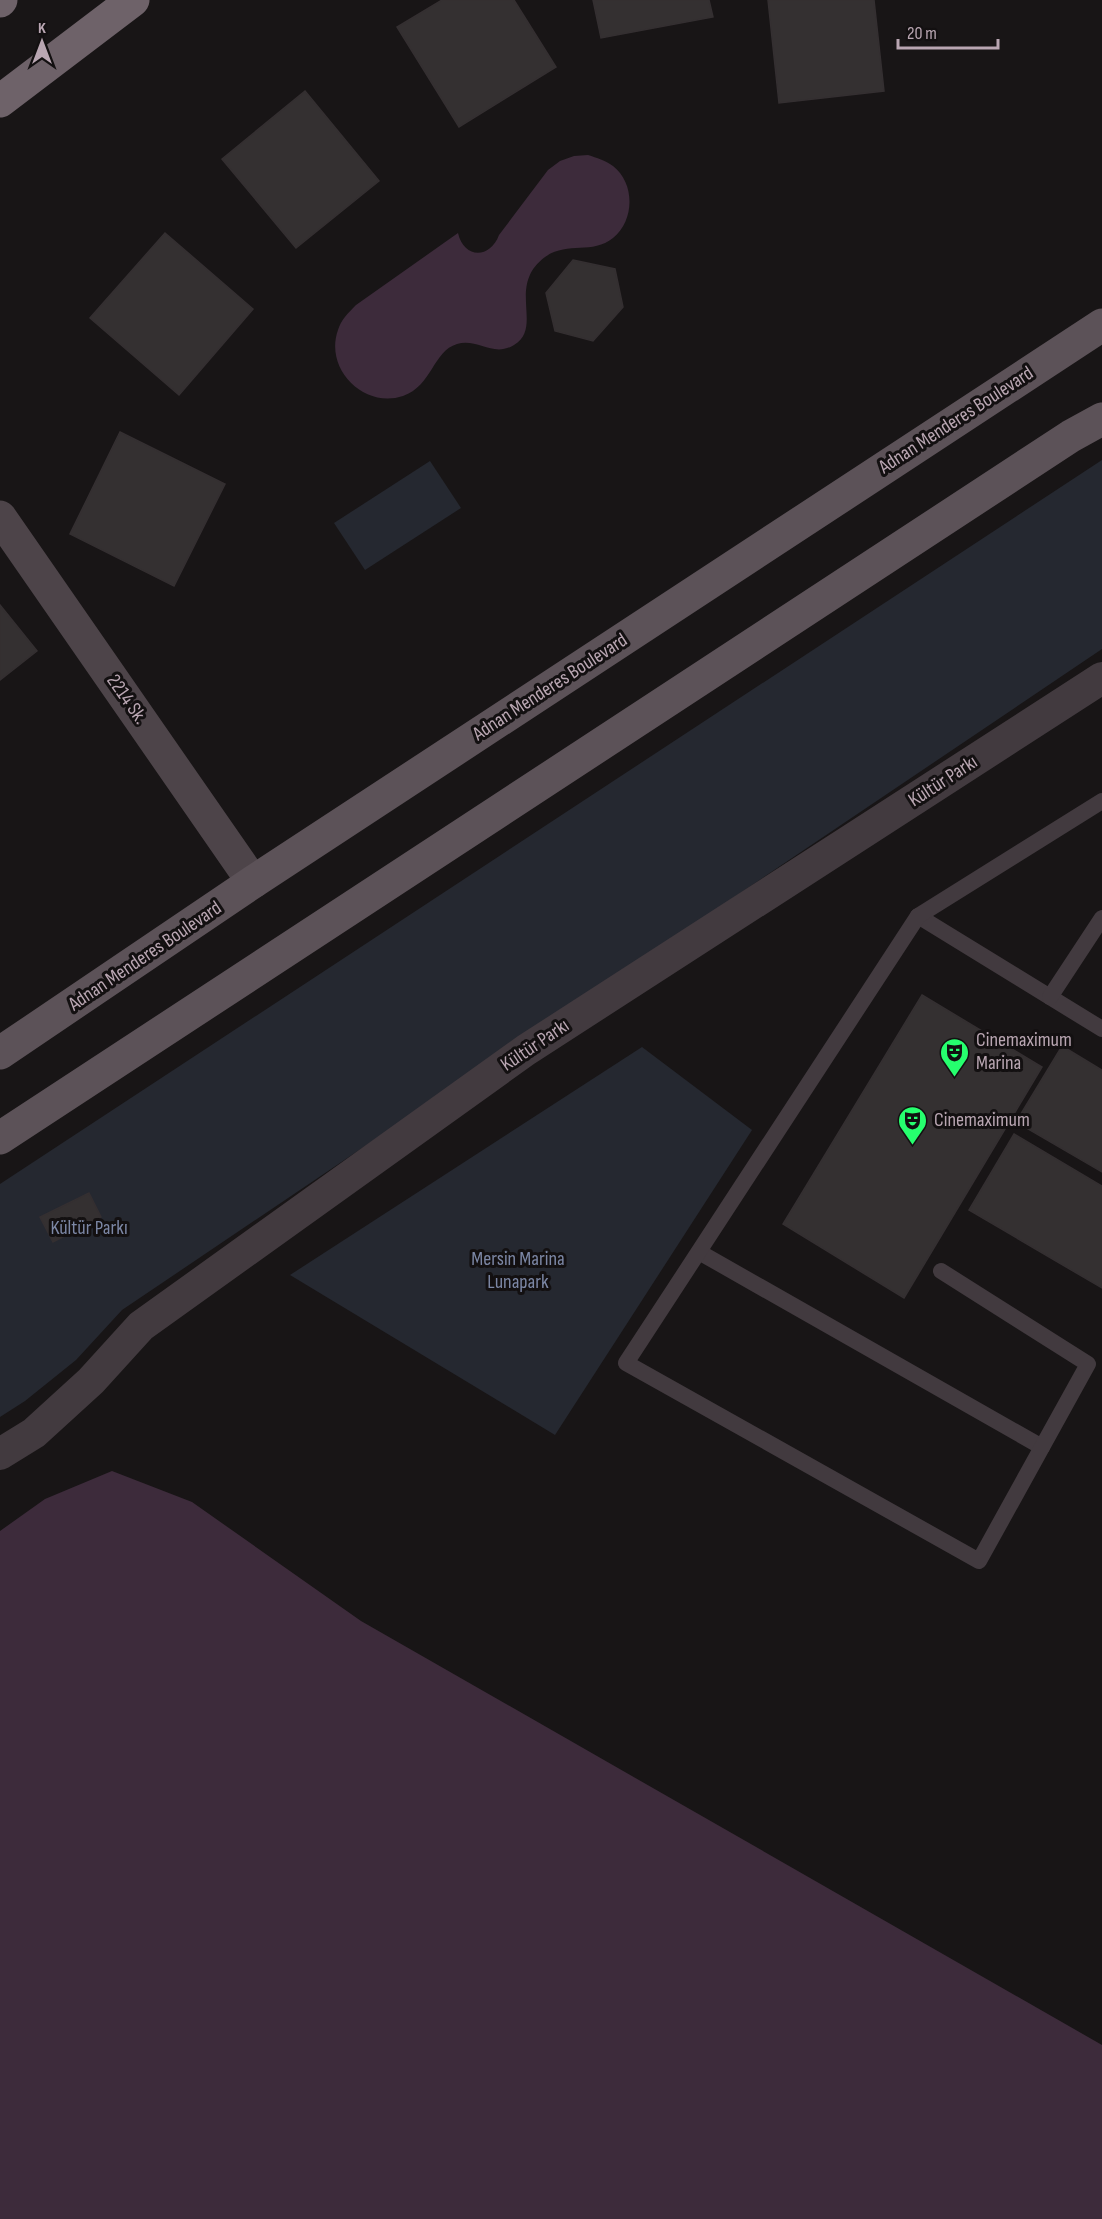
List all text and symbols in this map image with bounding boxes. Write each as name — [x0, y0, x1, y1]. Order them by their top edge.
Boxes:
north arrow — [12, 12, 72, 72]
scale bar — [898, 12, 998, 50]
text: K — [38, 19, 46, 38]
text: 20 m — [907, 23, 937, 44]
street label: Adnan Menderes Boulevard — [873, 361, 1038, 479]
street label: Adnan Menderes Boulevard — [467, 628, 632, 746]
street label: 2214 Sk. — [101, 670, 153, 728]
street label: Kültür Parkı — [904, 750, 982, 812]
street label: Adnan Menderes Boulevard — [63, 896, 226, 1017]
street label: Kültür Parkı — [496, 1013, 574, 1077]
place label: Cinemaximum Marina — [976, 1028, 1072, 1075]
theatre icon: Cinemaximum Marina — [939, 1036, 971, 1078]
theatre icon: Cinemaximum — [897, 1104, 929, 1146]
place label: Cinemaximum — [934, 1108, 1030, 1132]
park label: Kültür Parkı — [50, 1216, 128, 1240]
park label: Mersin Marina Lunapark — [471, 1247, 565, 1294]

